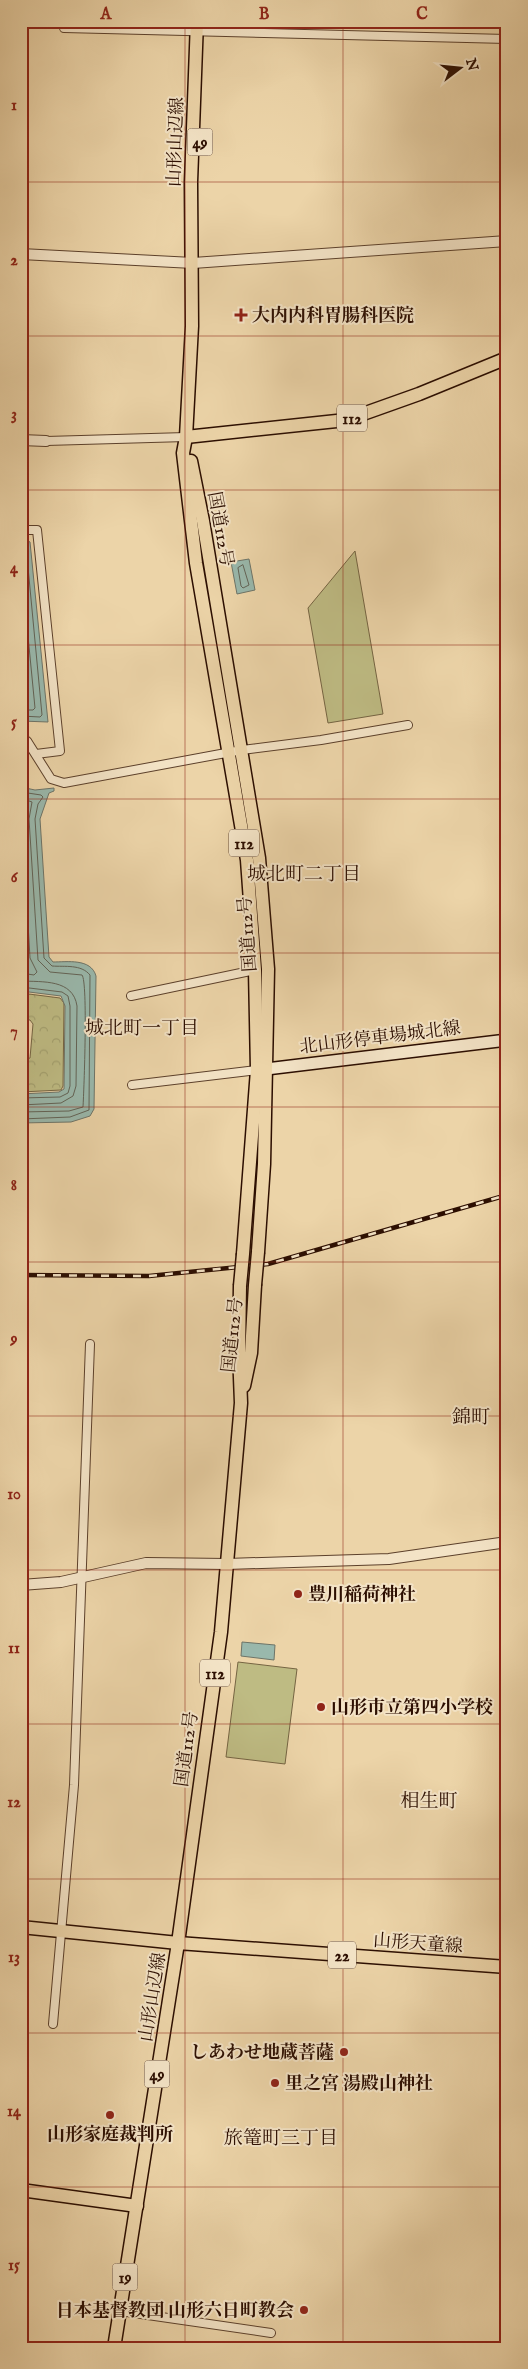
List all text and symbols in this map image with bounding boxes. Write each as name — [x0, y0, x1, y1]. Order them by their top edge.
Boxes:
text: A — [100, 5, 113, 25]
text: B — [259, 5, 270, 25]
text: C — [416, 5, 428, 25]
north arrow — [436, 42, 486, 92]
text: N — [461, 55, 482, 73]
text: 1 — [11, 96, 17, 116]
street label: 山形山辺線 — [163, 97, 190, 187]
road number: 49 — [188, 128, 212, 156]
text: 2 — [10, 251, 18, 271]
place label: 大内内科胃腸科医院 — [252, 305, 414, 328]
marker: 大内内科胃腸科医院 — [234, 308, 248, 322]
road number: 112 — [337, 404, 367, 432]
text: 3 — [11, 405, 17, 425]
street label: 国道112号 — [202, 490, 237, 569]
text: 4 — [10, 559, 19, 579]
text: 5 — [11, 713, 17, 733]
road number: 112 — [229, 830, 259, 856]
district label: 城北町二丁目 — [247, 863, 361, 887]
text: 6 — [11, 868, 19, 888]
street label: 国道112号 — [234, 895, 263, 973]
district label: 城北町一丁目 — [85, 1017, 199, 1041]
street label: 北山形停車場城北線 — [298, 1017, 462, 1060]
text: 7 — [10, 1022, 18, 1042]
text: 8 — [11, 1176, 17, 1196]
street label: 国道112号 — [218, 1296, 249, 1374]
text: 9 — [10, 1330, 18, 1350]
district label: 錦町 — [452, 1406, 490, 1430]
text: 10 — [7, 1485, 21, 1505]
place label: 豊川稲荷神社 — [308, 1584, 416, 1607]
marker: 豊川稲荷神社 — [292, 1588, 304, 1600]
text: 11 — [8, 1639, 20, 1659]
road number: 112 — [200, 1660, 230, 1686]
place label: 山形市立第四小学校 — [331, 1697, 493, 1720]
marker: 山形市立第四小学校 — [315, 1701, 327, 1713]
street label: 国道112号 — [171, 1710, 204, 1788]
district label: 相生町 — [400, 1790, 458, 1814]
text: 12 — [7, 1793, 21, 1813]
street label: 山形天童線 — [372, 1930, 464, 1959]
road number: 22 — [328, 1942, 356, 1968]
text: 13 — [8, 1948, 20, 1968]
street label: 山形山辺線 — [135, 1951, 172, 2043]
place label: しあわせ地蔵菩薩 — [190, 2042, 334, 2065]
marker: しあわせ地蔵菩薩 — [338, 2046, 350, 2058]
road number: 49 — [144, 2060, 170, 2088]
place label: 里之宮 湯殿山神社 — [285, 2073, 433, 2096]
marker: 里之宮 湯殿山神社 — [269, 2077, 281, 2089]
text: 14 — [7, 2102, 22, 2122]
marker: 山形家庭裁判所 — [104, 2109, 116, 2121]
place label: 山形家庭裁判所 — [47, 2124, 173, 2147]
district label: 旅篭町三丁目 — [224, 2127, 338, 2151]
text: 15 — [8, 2256, 20, 2276]
road number: 19 — [112, 2264, 138, 2290]
place label: 日本基督教団 山形六日町教会 — [56, 2300, 294, 2323]
marker: 日本基督教団 山形六日町教会 — [298, 2304, 310, 2316]

